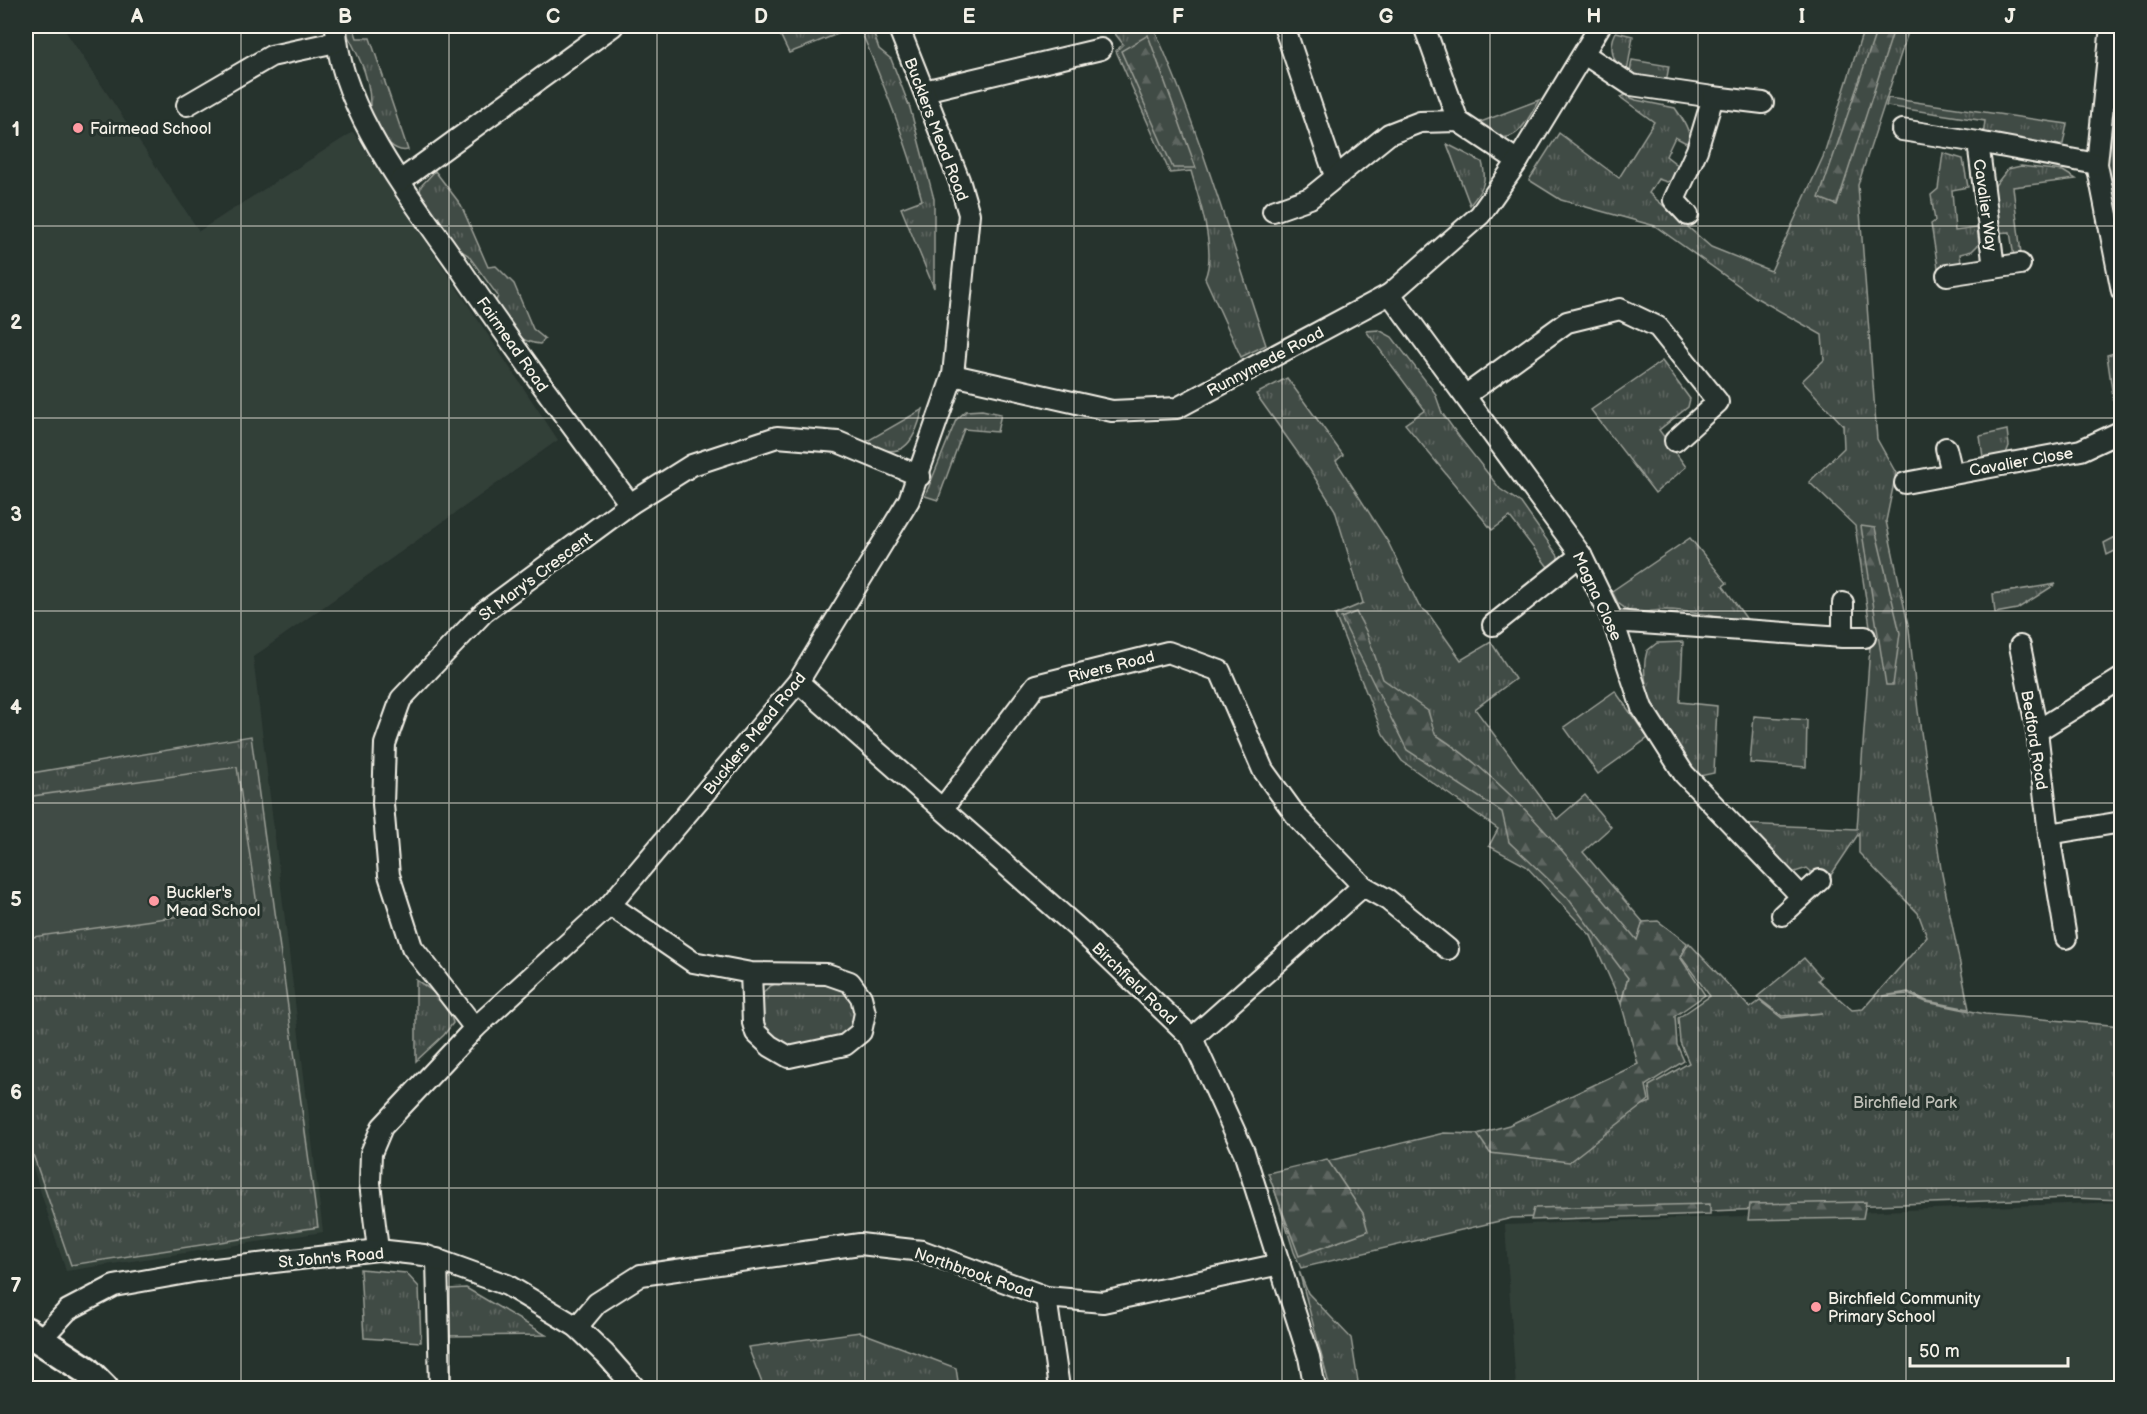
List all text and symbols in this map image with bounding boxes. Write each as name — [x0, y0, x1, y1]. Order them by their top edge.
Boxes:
text: A — [130, 5, 144, 29]
text: B — [338, 5, 352, 29]
text: C — [546, 5, 560, 29]
text: D — [754, 5, 768, 29]
text: E — [963, 5, 976, 29]
text: F — [1172, 5, 1184, 29]
text: G — [1379, 5, 1394, 29]
text: H — [1587, 5, 1601, 29]
text: I — [1799, 5, 1805, 29]
text: J — [2005, 5, 2017, 29]
street label: Bucklers Mead Road — [900, 55, 972, 204]
text: 1 — [12, 118, 20, 142]
place label: Fairmead School — [90, 120, 211, 139]
marker: Fairmead School — [71, 121, 85, 135]
street label: Cavalier Way — [1969, 158, 2001, 253]
street label: Fairmead Road — [472, 294, 552, 396]
text: 2 — [10, 311, 22, 335]
street label: Runnymede Road — [1204, 323, 1328, 401]
street label: Cavalier Close — [1968, 444, 2075, 481]
text: 3 — [10, 503, 22, 527]
street label: St Mary's Crescent — [476, 528, 596, 626]
street label: Magna Close — [1568, 549, 1626, 645]
street label: Rivers Road — [1066, 648, 1156, 687]
street label: Bucklers Mead Road — [700, 669, 810, 799]
street label: Bedford Road — [2016, 689, 2051, 791]
text: 4 — [10, 696, 22, 720]
place label: Buckler's Mead School — [166, 884, 260, 921]
text: 5 — [10, 888, 22, 912]
marker: Buckler's Mead School — [147, 894, 161, 908]
street label: Birchfield Road — [1088, 939, 1180, 1029]
text: 6 — [10, 1081, 22, 1105]
park label: Birchfield Park — [1853, 1094, 1957, 1113]
street label: St John's Road — [277, 1244, 385, 1273]
street label: Northbrook Road — [912, 1244, 1035, 1303]
text: 7 — [10, 1274, 22, 1298]
place label: Birchfield Community Primary School — [1828, 1290, 1981, 1327]
marker: Birchfield Community Primary School — [1809, 1300, 1823, 1314]
scale bar — [1910, 1330, 2068, 1368]
text: 50 m — [1919, 1341, 1960, 1362]

